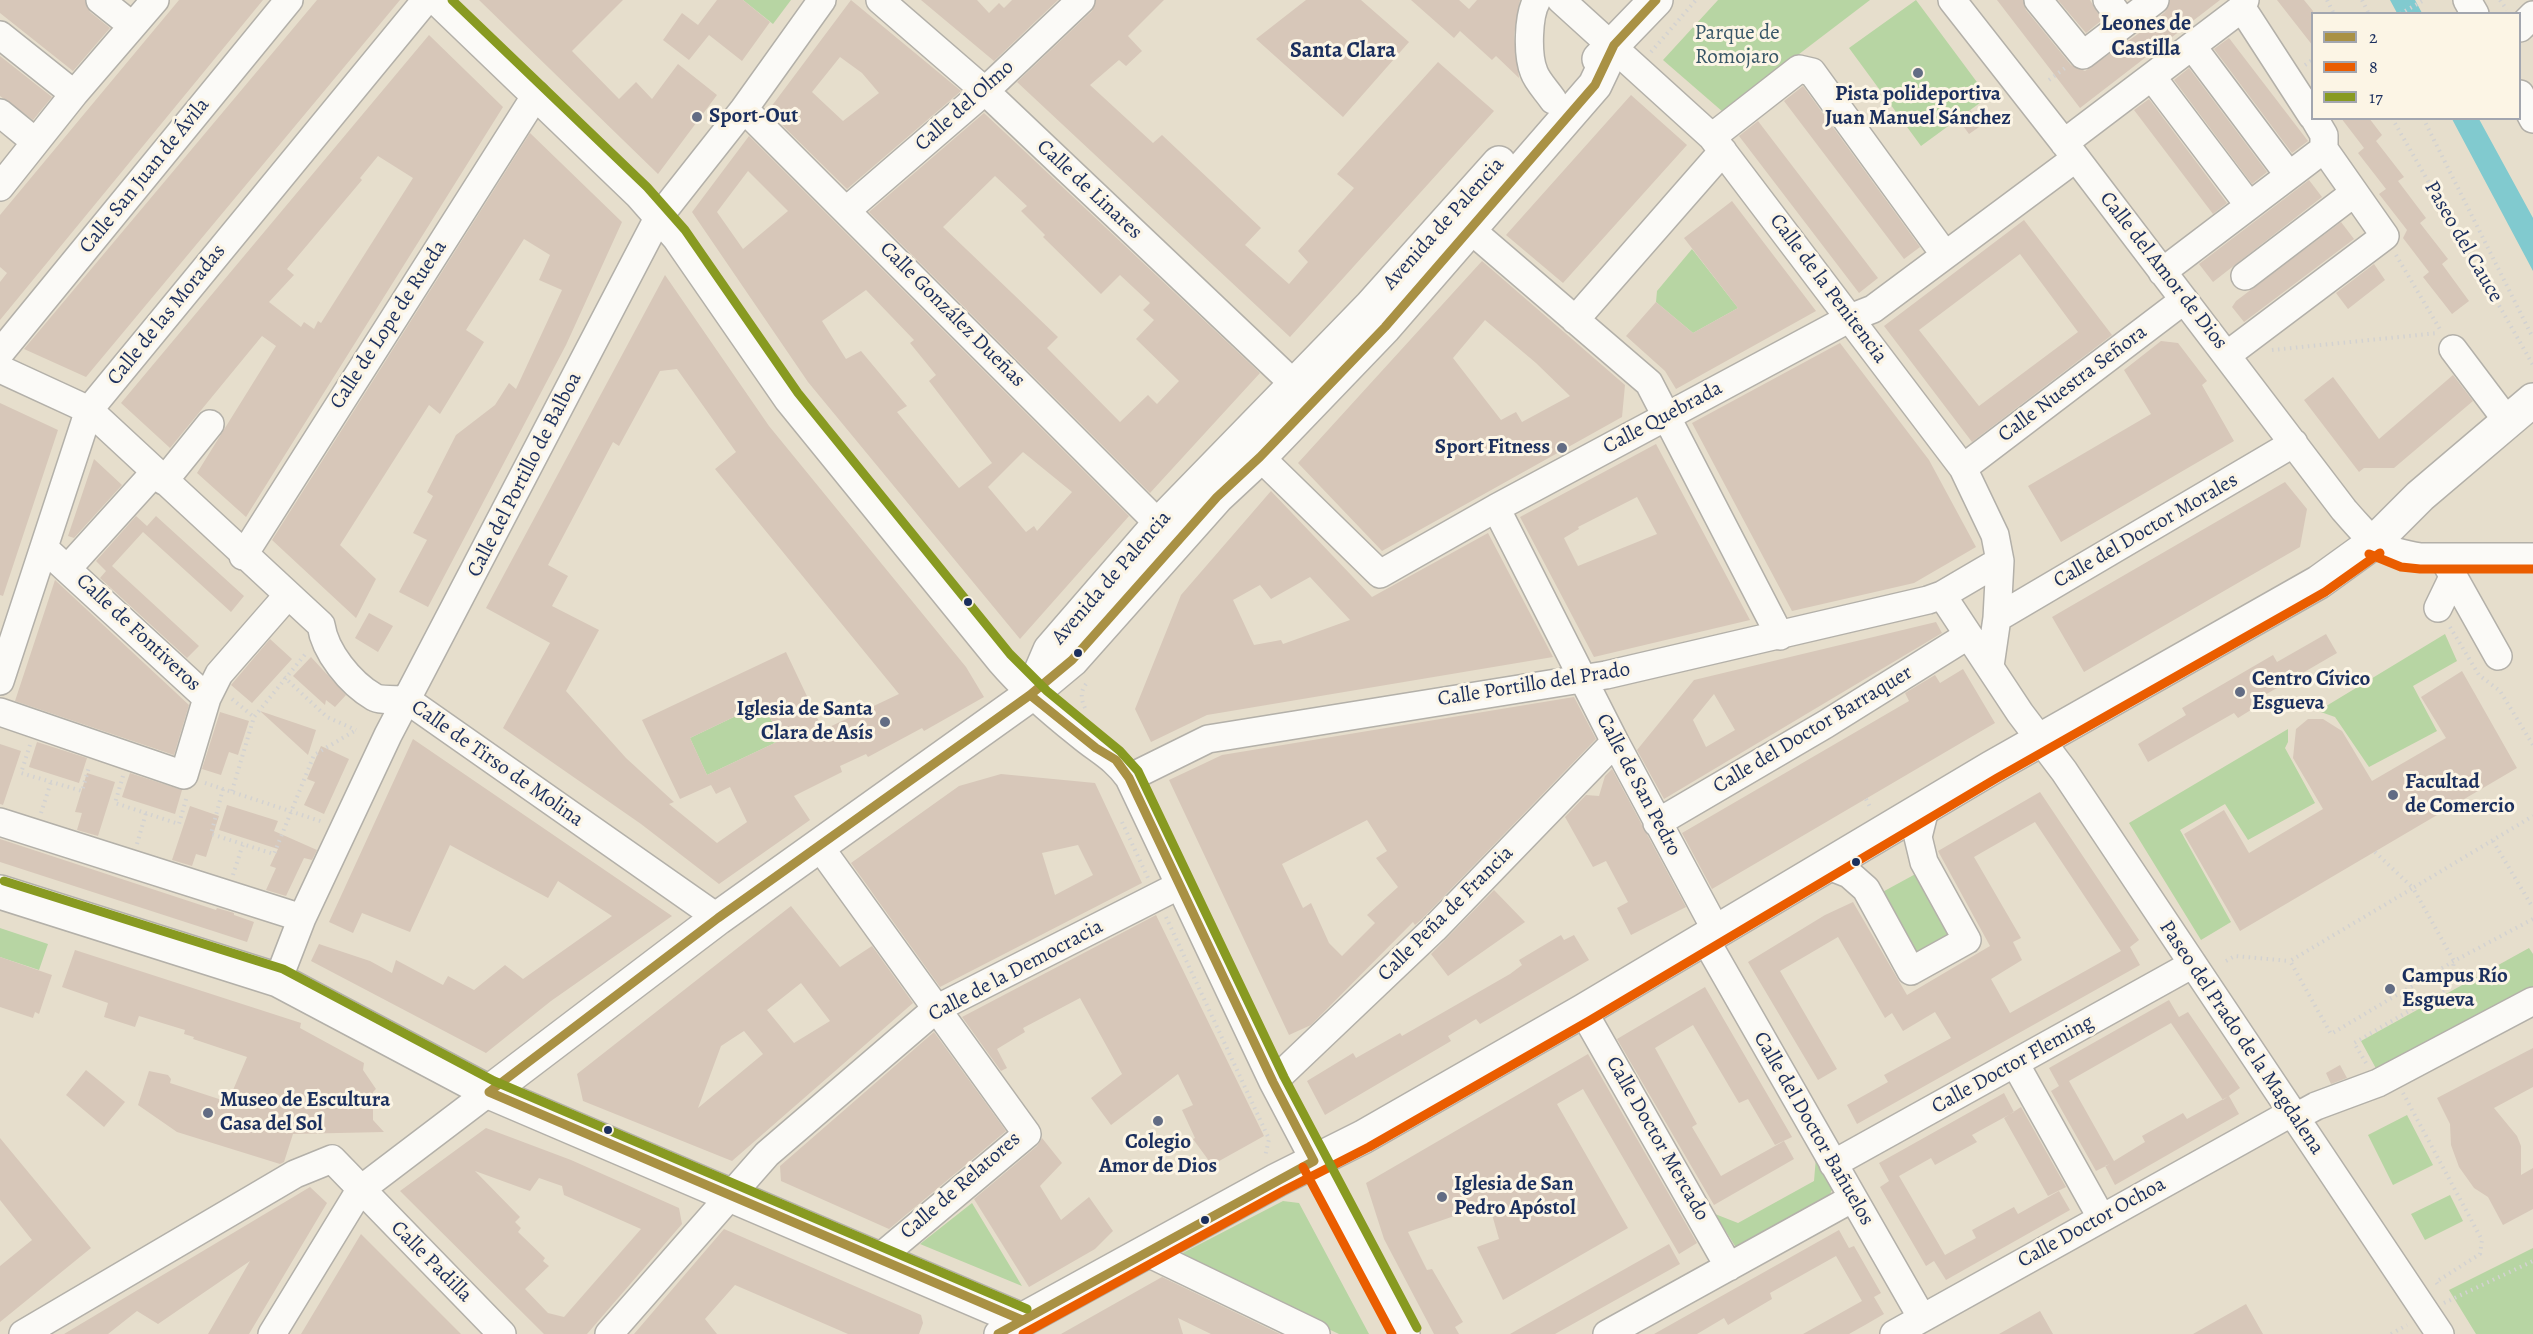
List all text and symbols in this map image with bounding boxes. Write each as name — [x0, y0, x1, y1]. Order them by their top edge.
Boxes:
district label: Leones de Castilla — [2101, 12, 2191, 63]
legend — [2311, 12, 2521, 120]
park label: Parque de Romojaro — [1694, 21, 1780, 71]
text: 2 — [2369, 25, 2378, 49]
district label: Santa Clara — [1290, 39, 1396, 65]
street label: Calle del Olmo — [910, 55, 1020, 157]
text: 8 — [2369, 55, 2378, 79]
marker: Pista polideportiva Juan Manuel Sánchez — [1911, 66, 1925, 80]
place label: Pista polideportiva Juan Manuel Sánchez — [1825, 82, 2011, 132]
text: 17 — [2369, 85, 2383, 109]
street label: Calle San Juan de Ávila — [75, 93, 215, 259]
place label: Sport-Out — [709, 104, 798, 130]
marker: Sport-Out — [690, 110, 704, 124]
street label: Calle de Linares — [1031, 135, 1147, 245]
street label: Avenida de Palencia — [1378, 153, 1510, 295]
street label: Paseo del Cauce — [2418, 177, 2508, 307]
street label: Calle del Amor de Dios — [2094, 187, 2232, 355]
street label: Calle de la Penitencia — [1764, 209, 1892, 369]
street label: Calle de Lope de Rueda — [325, 236, 453, 414]
street label: Calle González Dueñas — [874, 237, 1030, 393]
street label: Calle de las Moradas — [102, 239, 232, 391]
street label: Calle Nuestra Señora — [1994, 320, 2152, 448]
street label: Calle del Portillo de Balboa — [462, 368, 588, 582]
street label: Calle Quebrada — [1599, 376, 1727, 460]
place label: Sport Fitness — [1435, 435, 1550, 461]
marker: Sport Fitness — [1555, 441, 1569, 455]
street label: Calle del Doctor Morales — [2049, 468, 2243, 594]
street label: Avenida de Palencia — [1047, 506, 1177, 650]
street label: Calle de Fontiveros — [70, 569, 206, 697]
unlabelled marker — [962, 596, 974, 608]
unlabelled marker — [1072, 647, 1084, 659]
street label: Calle Portillo del Prado — [1436, 657, 1632, 713]
street label: Calle del Doctor Barraquer — [1709, 660, 1917, 800]
place label: Centro Cívico Esgueva — [2252, 667, 2370, 717]
marker: Centro Cívico Esgueva — [2233, 685, 2247, 699]
street label: Calle de Tirso de Molina — [406, 695, 588, 833]
place label: Iglesia de Santa Clara de Asís — [736, 697, 873, 747]
street label: Calle de San Pedro — [1590, 710, 1686, 860]
marker: Iglesia de Santa Clara de Asís — [878, 715, 892, 729]
place label: Facultad de Comercio — [2405, 770, 2515, 820]
marker: Facultad de Comercio — [2386, 788, 2400, 802]
street label: Calle Peña de Francia — [1373, 841, 1519, 987]
unlabelled marker — [1850, 856, 1862, 868]
street label: Calle de la Democracia — [924, 914, 1108, 1028]
street label: Paseo del Prado de la Magdalena — [2153, 916, 2329, 1160]
place label: Campus Río Esgueva — [2402, 964, 2508, 1014]
marker: Campus Río Esgueva — [2383, 982, 2397, 996]
street label: Calle Doctor Fleming — [1928, 1010, 2098, 1120]
street label: Calle del Doctor Bañuelos — [1747, 1028, 1879, 1230]
street label: Calle Doctor Mercado — [1600, 1052, 1714, 1226]
place label: Museo de Escultura Casa del Sol — [220, 1088, 390, 1138]
marker: Museo de Escultura Casa del Sol — [201, 1106, 215, 1120]
marker: Colegio Amor de Dios — [1151, 1114, 1165, 1128]
unlabelled marker — [602, 1124, 614, 1136]
street label: Calle de Relatores — [896, 1127, 1026, 1245]
place label: Colegio Amor de Dios — [1099, 1130, 1217, 1180]
place label: Iglesia de San Pedro Apóstol — [1454, 1172, 1576, 1222]
street label: Calle Doctor Ochoa — [2014, 1172, 2170, 1274]
marker: Iglesia de San Pedro Apóstol — [1435, 1190, 1449, 1204]
unlabelled marker — [1199, 1214, 1211, 1226]
street label: Calle Padilla — [385, 1216, 477, 1308]

